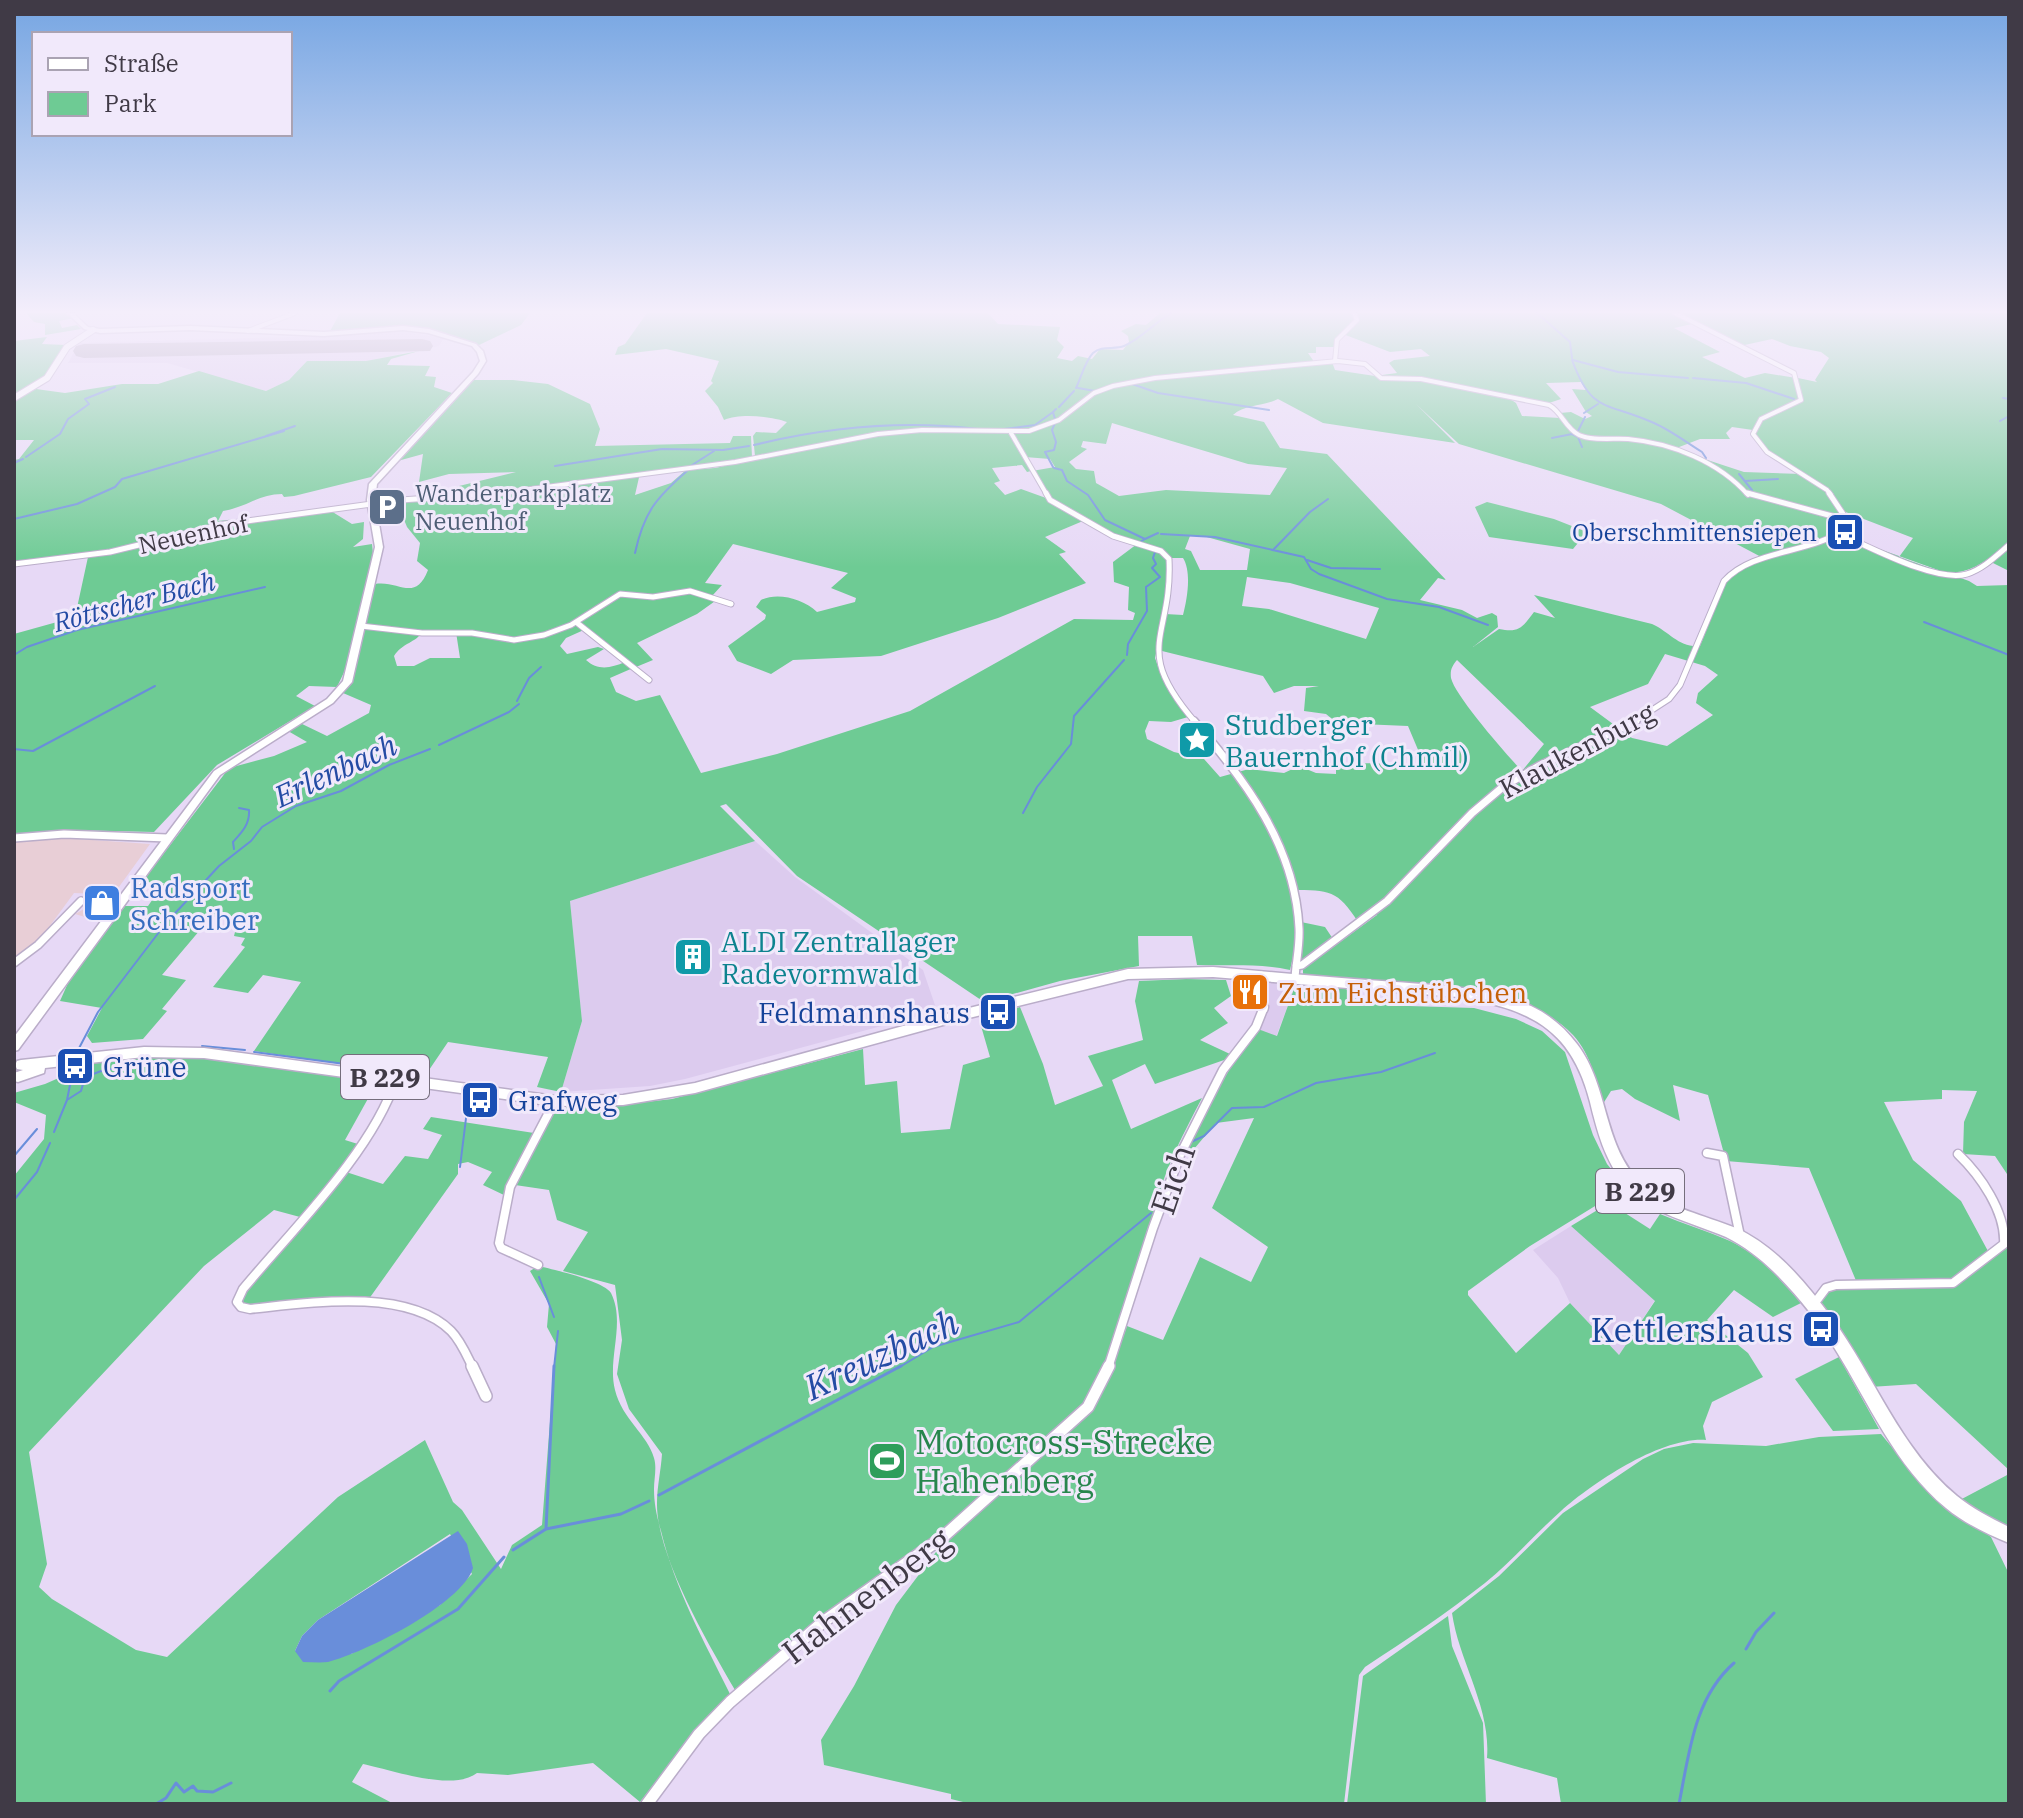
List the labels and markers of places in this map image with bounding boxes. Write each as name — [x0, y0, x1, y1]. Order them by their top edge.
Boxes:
place label: Wanderparkplatz Neuenhof — [415, 477, 611, 537]
parking icon: Wanderparkplatz Neuenhof — [366, 486, 408, 528]
bus stop icon: Oberschmittensiepen — [1824, 511, 1866, 553]
place label: Oberschmittensiepen — [1572, 516, 1817, 548]
place label: Studberger Bauernhof (Chmil) — [1225, 706, 1469, 775]
place icon: Studberger Bauernhof (Chmil) — [1176, 719, 1218, 761]
place label: Radsport Schreiber — [130, 869, 260, 938]
shop icon: Radsport Schreiber — [81, 882, 123, 924]
place label: ALDI Zentrallager Radevormwald — [721, 923, 956, 992]
building icon: ALDI Zentrallager Radevormwald — [672, 936, 714, 978]
restaurant icon: Zum Eichstübchen — [1229, 971, 1271, 1013]
place label: Zum Eichstübchen — [1278, 974, 1527, 1011]
bus stop icon: Feldmannshaus — [977, 991, 1019, 1033]
place label: Feldmannshaus — [758, 994, 970, 1031]
bus stop icon: Grüne — [54, 1045, 96, 1087]
place label: Grüne — [103, 1048, 186, 1085]
bus stop icon: Grafweg — [459, 1079, 501, 1121]
place label: Grafweg — [508, 1082, 617, 1119]
place label: Kettlershaus — [1591, 1307, 1793, 1351]
bus stop icon: Kettlershaus — [1800, 1308, 1842, 1350]
place label: Motocross-Strecke Hahenberg — [915, 1419, 1213, 1502]
sports icon: Motocross-Strecke Hahenberg — [866, 1440, 908, 1482]

